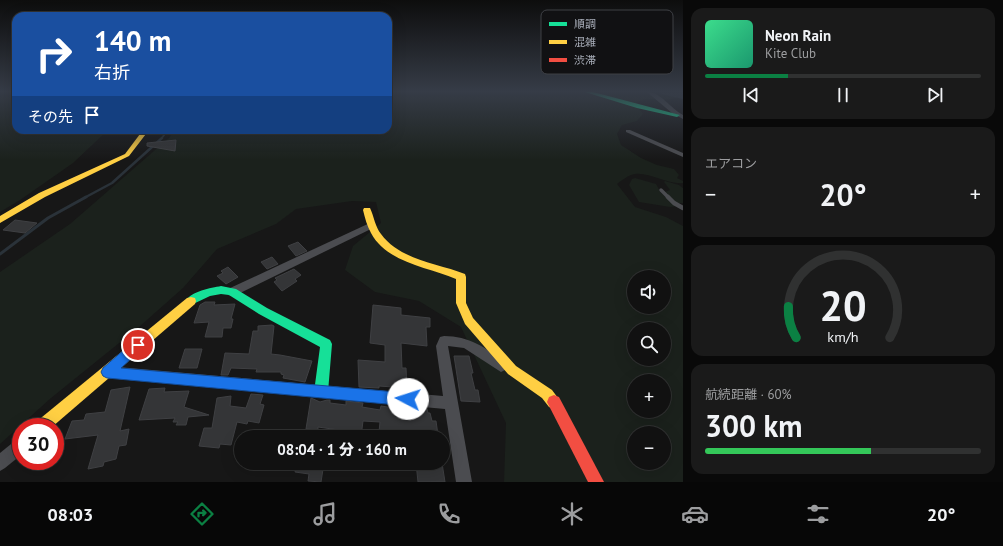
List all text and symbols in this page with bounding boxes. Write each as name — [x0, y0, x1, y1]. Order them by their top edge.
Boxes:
legend — [541, 10, 673, 74]
text: 順調 — [574, 17, 596, 31]
text: 140 m — [94, 22, 171, 59]
text: Neon Rain — [765, 26, 831, 45]
icon: right — [28, 28, 80, 80]
text: 混雑 — [574, 35, 596, 49]
text: Kite Club — [765, 45, 816, 62]
text: 渋滞 — [574, 53, 596, 67]
text: 右折 — [94, 61, 130, 84]
icon: previous — [740, 84, 762, 106]
icon: pause — [832, 84, 854, 106]
icon: next — [924, 84, 946, 106]
icon: arrive — [81, 104, 103, 126]
text: その先 — [28, 107, 73, 126]
text: エアコン — [705, 155, 757, 172]
text: 20° — [819, 175, 867, 214]
text: − — [705, 180, 716, 208]
text: + — [970, 180, 981, 208]
map controls — [627, 270, 671, 470]
button: sound — [627, 270, 671, 314]
text: 20 — [819, 279, 867, 332]
button: search — [627, 322, 671, 366]
text: km/h — [827, 327, 859, 346]
pin — [121, 328, 155, 362]
icon: arrive — [127, 334, 149, 356]
button: + — [627, 374, 671, 418]
position arrow — [387, 378, 429, 420]
text: 航続距離 · 60% — [705, 386, 792, 403]
text: 300 km — [705, 406, 803, 445]
speed limit sign: 30 — [12, 418, 64, 470]
button: − — [627, 426, 671, 470]
text: 08:04 · 1 分 · 160 m — [277, 440, 407, 459]
icon: directions — [188, 500, 216, 528]
icon: music — [311, 500, 339, 528]
icon: phone — [435, 500, 463, 528]
icon: climate — [558, 500, 586, 528]
icon: car — [681, 500, 709, 528]
icon: filters — [804, 500, 832, 528]
text: 08:03 — [48, 503, 93, 526]
text: 20° — [927, 503, 955, 526]

